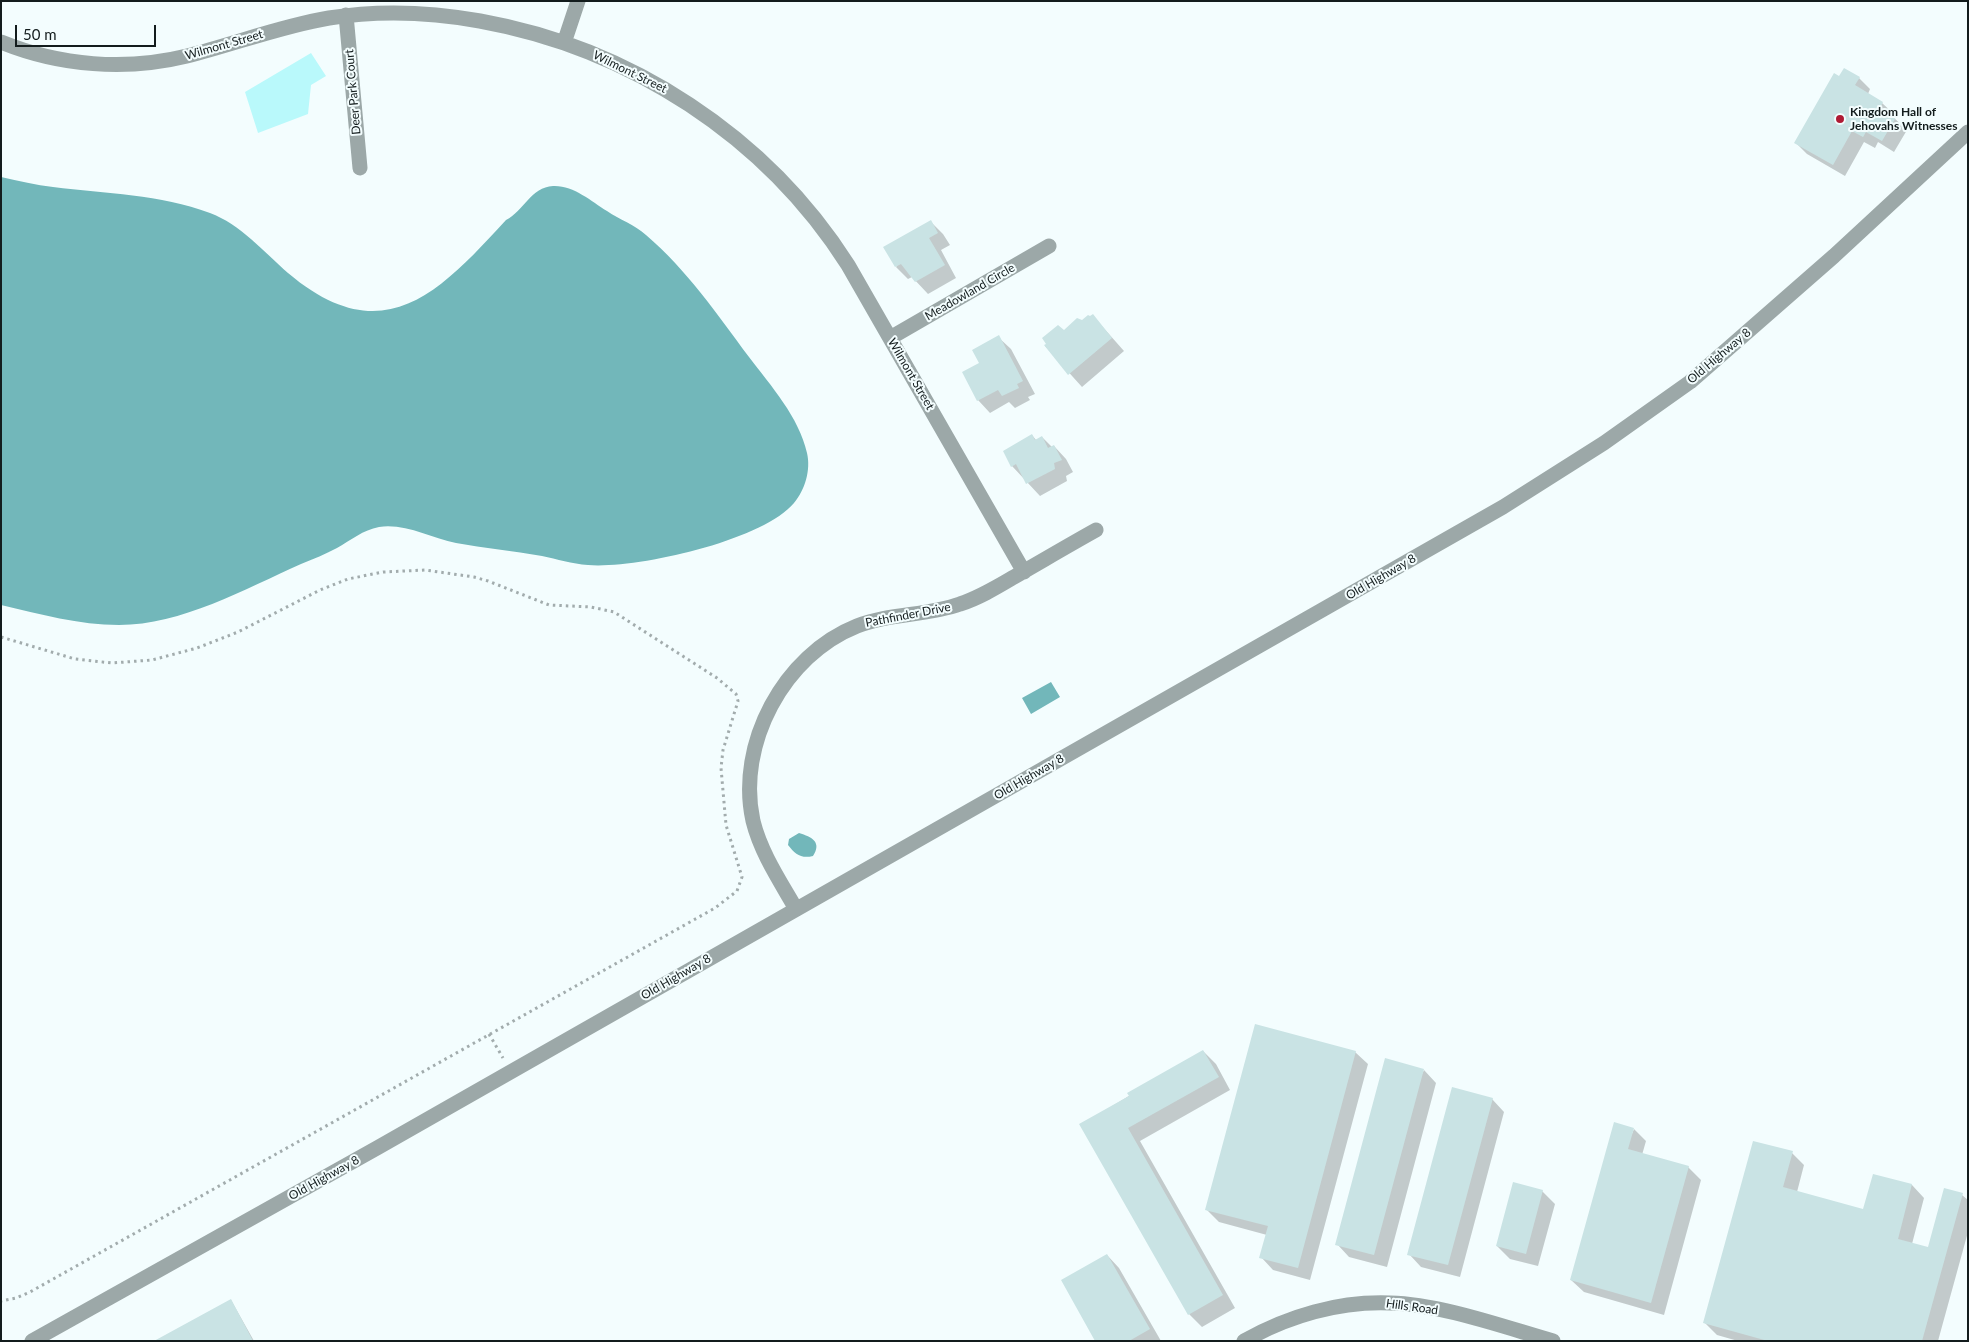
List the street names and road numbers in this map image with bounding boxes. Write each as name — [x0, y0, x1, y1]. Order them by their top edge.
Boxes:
street label: Wilmont Street — [183, 27, 265, 63]
street label: Wilmont Street — [591, 48, 669, 96]
street label: Deer Park Court — [342, 49, 364, 135]
street label: Meadowland Circle — [923, 260, 1017, 324]
street label: Old Highway 8 — [1684, 325, 1754, 387]
street label: Wilmont Street — [885, 336, 937, 412]
street label: Old Highway 8 — [1343, 551, 1419, 603]
street label: Pathfinder Drive — [864, 600, 952, 630]
street label: Old Highway 8 — [991, 751, 1067, 803]
street label: Old Highway 8 — [638, 951, 714, 1003]
street label: Old Highway 8 — [286, 1153, 362, 1203]
street label: Hills Road — [1385, 1296, 1439, 1318]

